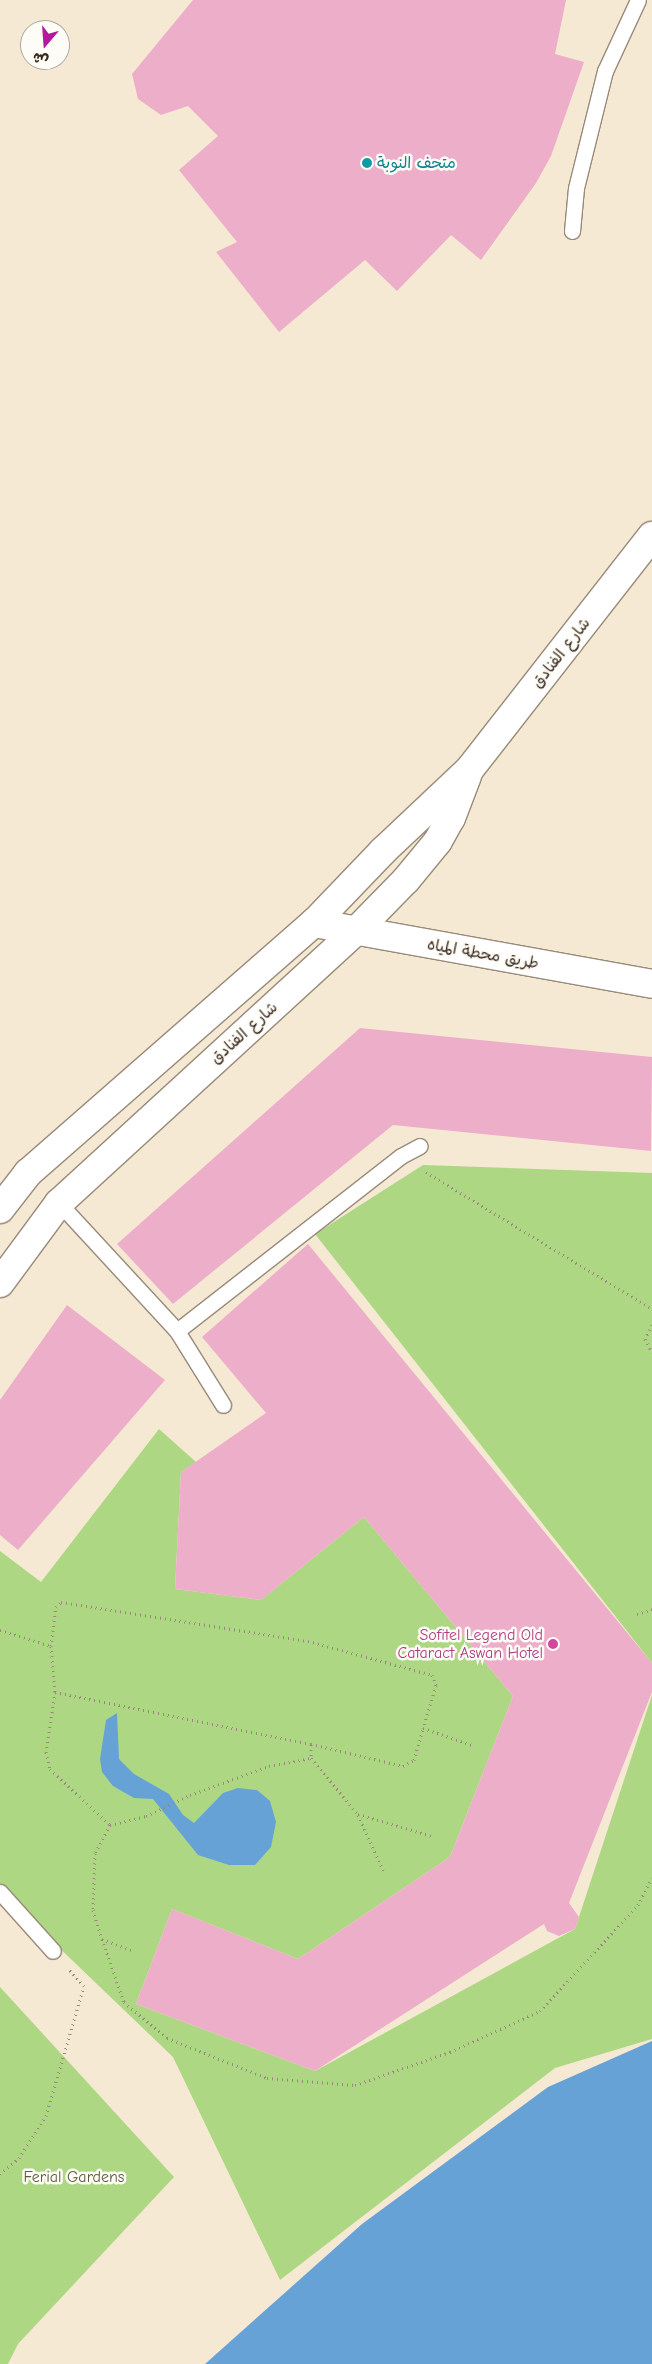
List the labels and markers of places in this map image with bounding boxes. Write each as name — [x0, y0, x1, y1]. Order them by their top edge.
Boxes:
place label: متحف النوبة — [377, 153, 456, 173]
marker: متحف النوبة — [361, 157, 373, 169]
place label: Sofitel Legend Old Cataract Aswan Hotel — [397, 1625, 543, 1663]
marker: Sofitel Legend Old Cataract Aswan Hotel — [547, 1638, 559, 1650]

